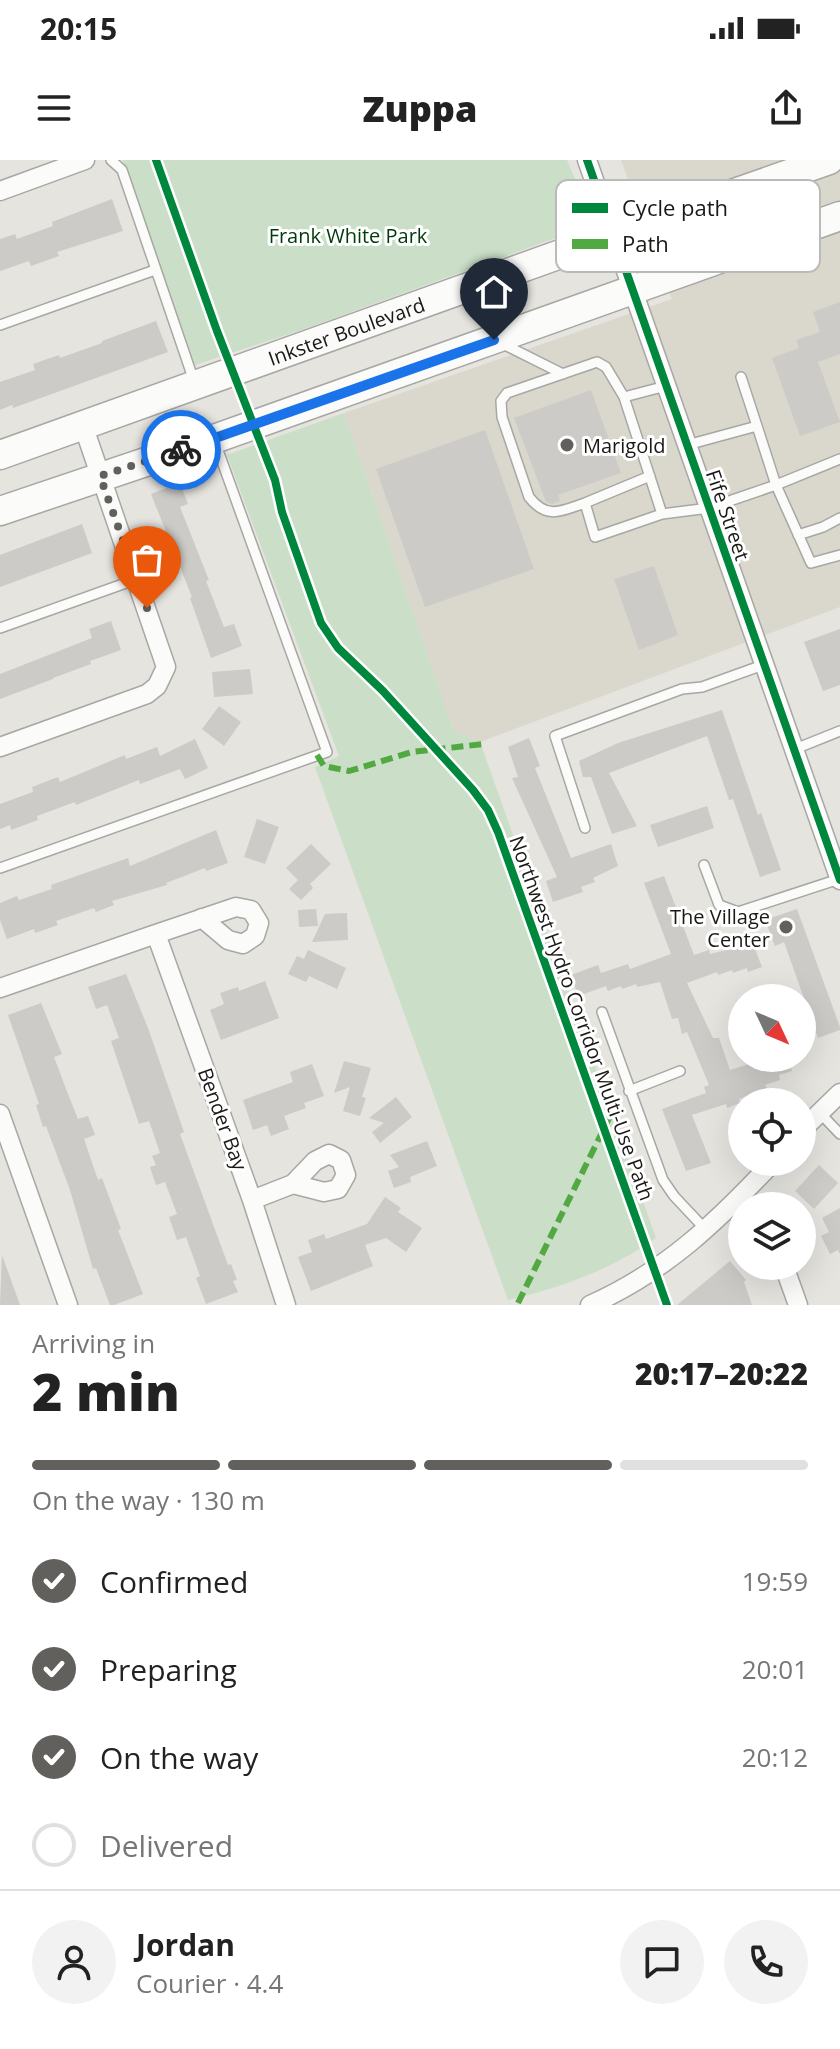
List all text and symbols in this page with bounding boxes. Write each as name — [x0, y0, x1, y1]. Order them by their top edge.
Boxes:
text: 20:15 — [40, 8, 117, 49]
text: Zuppa — [363, 84, 477, 133]
icon: menu — [32, 86, 76, 130]
icon: share — [764, 86, 808, 130]
legend — [556, 180, 820, 272]
text: Cycle path — [622, 192, 728, 222]
park label: Frank White Park — [269, 222, 428, 249]
text: Path — [622, 228, 669, 258]
pin — [460, 258, 528, 340]
icon: home — [472, 270, 516, 314]
street label: Inkster Boulevard — [264, 290, 429, 371]
courier — [141, 410, 221, 490]
icon: bike — [159, 428, 203, 472]
place label: Marigold — [583, 432, 666, 459]
marker: Marigold — [558, 436, 576, 454]
street label: Fife Street — [700, 466, 756, 564]
pin — [113, 526, 181, 608]
icon: bag — [125, 538, 169, 582]
street label: Northwest Hydro Corridor Multi-Use Path — [503, 832, 661, 1204]
place label: The Village Center — [670, 903, 770, 953]
marker: The Village Center — [777, 918, 795, 936]
north arrow — [728, 984, 816, 1072]
map controls — [728, 984, 816, 1280]
street label: Bender Bay — [192, 1064, 254, 1175]
button: locate — [728, 1088, 816, 1176]
button: layers — [728, 1192, 816, 1280]
text: Arriving in — [32, 1325, 155, 1361]
text: 20:17–20:22 — [635, 1353, 808, 1394]
text: 2 min — [32, 1355, 180, 1426]
text: On the way · 130 m — [32, 1482, 265, 1518]
icon: check — [32, 1559, 76, 1603]
text: Confirmed — [100, 1561, 248, 1602]
text: 19:59 — [742, 1563, 808, 1599]
icon: check — [32, 1647, 76, 1691]
text: Preparing — [100, 1649, 237, 1690]
text: 20:01 — [742, 1651, 808, 1687]
icon: check — [32, 1735, 76, 1779]
text: On the way — [100, 1737, 258, 1778]
text: 20:12 — [742, 1739, 808, 1775]
text: Delivered — [100, 1825, 233, 1866]
button: person — [32, 1920, 116, 2004]
button: chat — [620, 1920, 704, 2004]
button: phone — [724, 1920, 808, 2004]
text: Jordan — [136, 1924, 235, 1965]
text: Courier · 4.4 — [136, 1965, 283, 2001]

